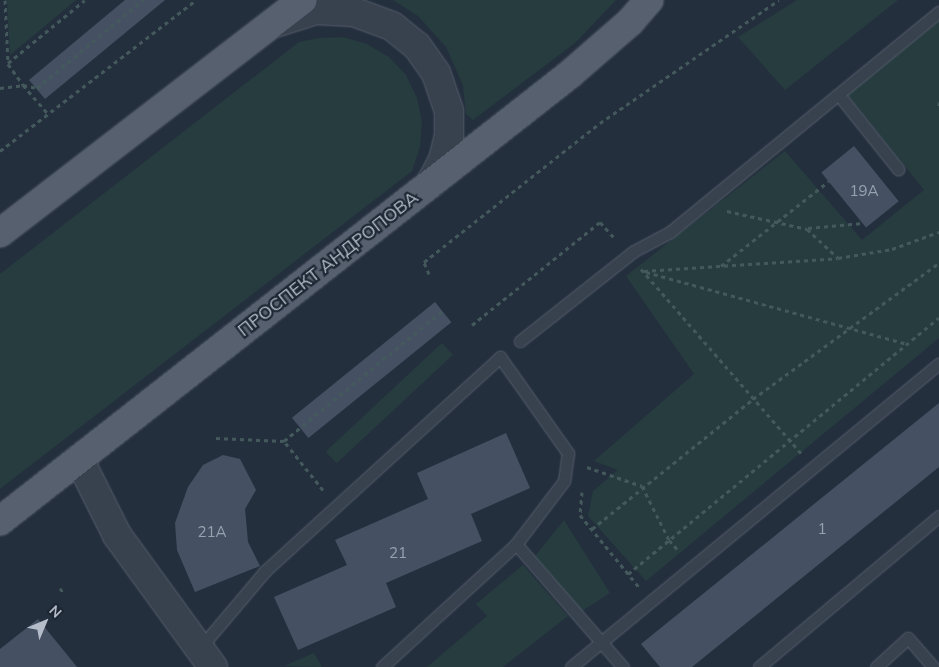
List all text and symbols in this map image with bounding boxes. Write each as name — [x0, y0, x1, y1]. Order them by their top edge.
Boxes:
house number: 19А — [849, 182, 879, 200]
street label: ПРОСПЕКТ АНДРОПОВА — [233, 187, 423, 341]
house number: 1 — [818, 520, 826, 538]
house number: 21А — [197, 523, 227, 541]
house number: 21 — [389, 544, 407, 562]
north arrow — [20, 597, 70, 647]
text: N — [45, 601, 66, 621]

